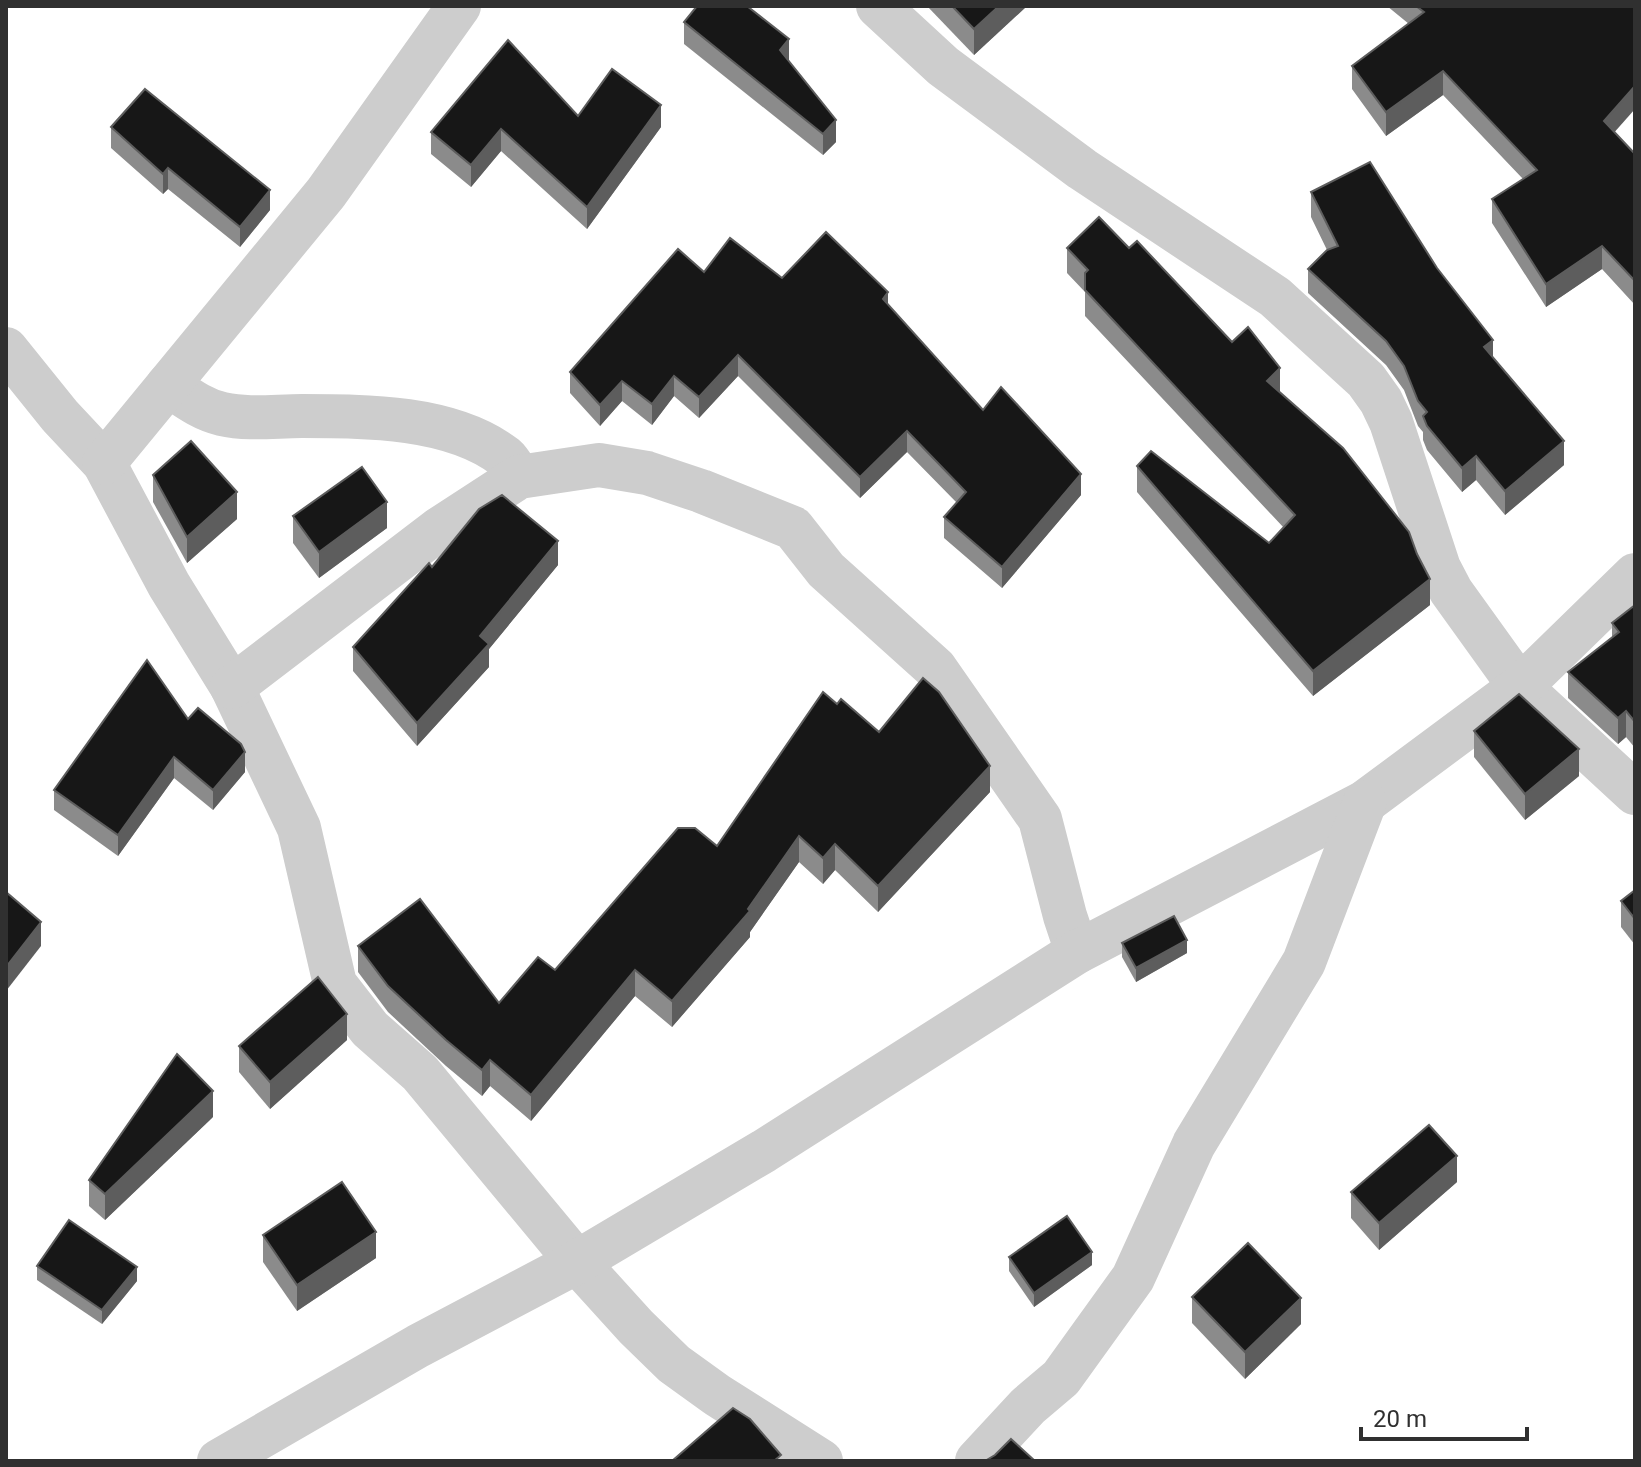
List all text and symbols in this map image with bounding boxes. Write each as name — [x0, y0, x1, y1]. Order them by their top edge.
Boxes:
scale bar — [1361, 1391, 1527, 1441]
text: 20 m — [1373, 1405, 1427, 1433]

